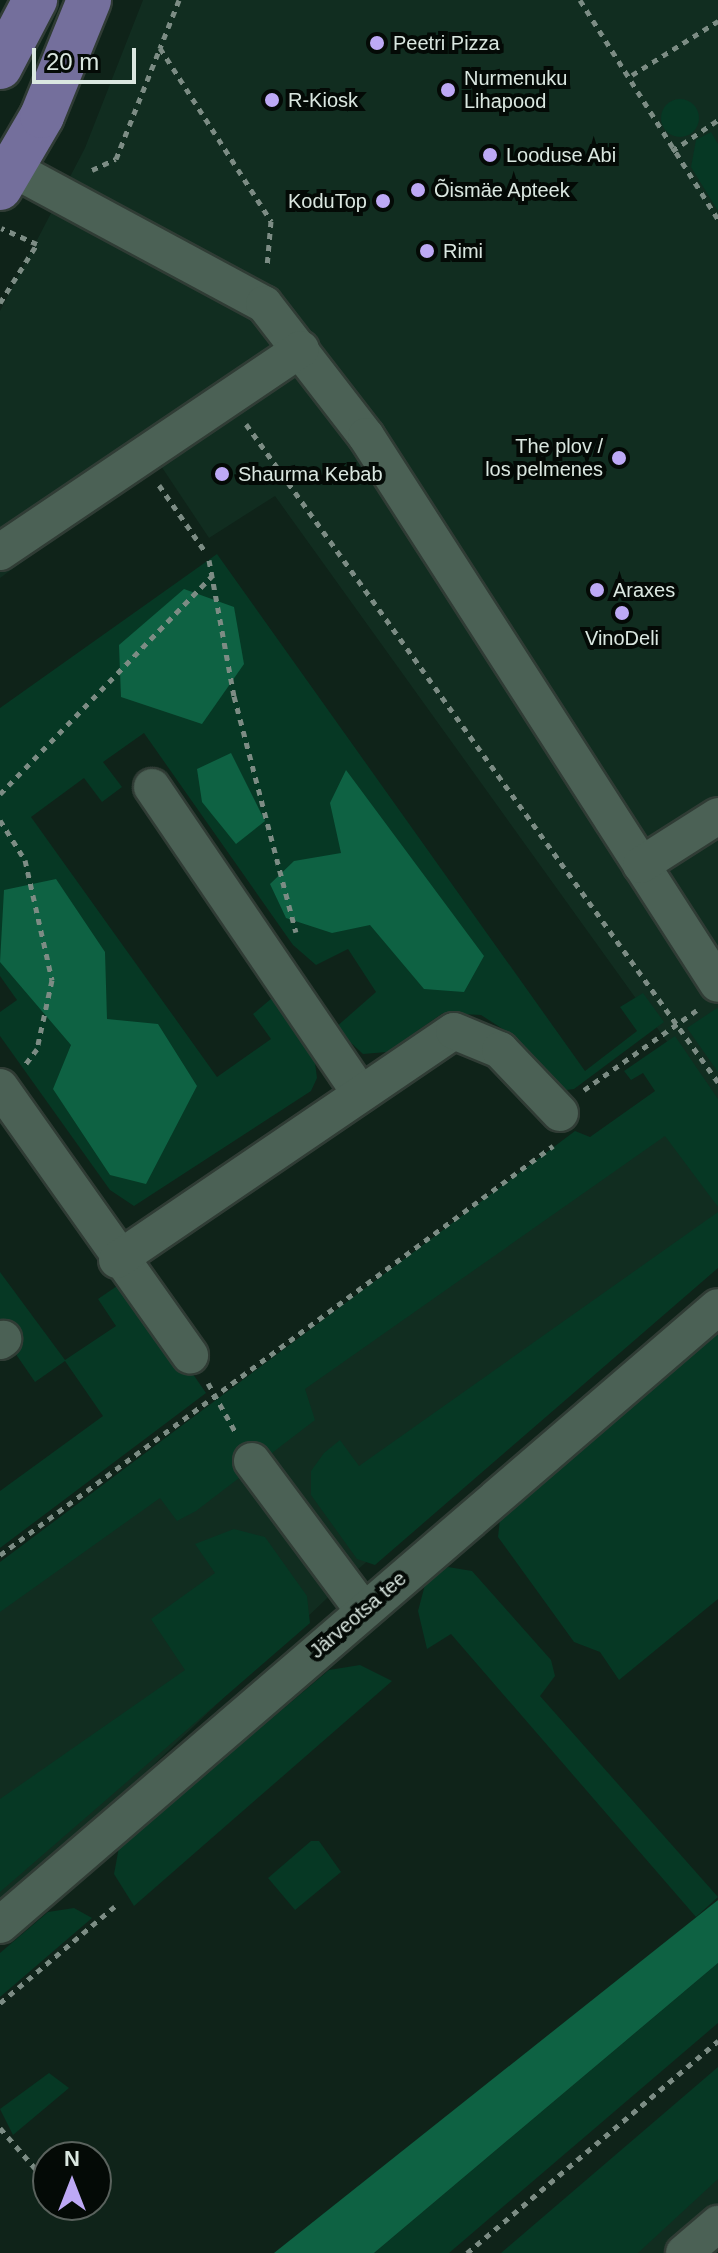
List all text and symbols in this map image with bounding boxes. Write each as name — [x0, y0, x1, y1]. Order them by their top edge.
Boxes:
place label: Peetri Pizza — [393, 31, 500, 55]
scale bar — [36, 32, 140, 82]
marker: Peetri Pizza — [368, 34, 386, 52]
text: 20 m — [46, 48, 99, 75]
place label: Nurmenuku Lihapood — [464, 66, 567, 113]
marker: Nurmenuku Lihapood — [439, 81, 457, 99]
place label: R-Kiosk — [288, 88, 358, 112]
marker: R-Kiosk — [263, 91, 281, 109]
place label: Looduse Abi — [506, 143, 617, 167]
marker: Looduse Abi — [481, 146, 499, 164]
place label: Õismäe Apteek — [434, 178, 571, 202]
marker: Õismäe Apteek — [409, 181, 427, 199]
place label: KoduTop — [288, 189, 367, 213]
marker: KoduTop — [374, 192, 392, 210]
place label: Rimi — [443, 239, 483, 263]
marker: Rimi — [418, 242, 436, 260]
place label: The plov / los pelmenes — [485, 434, 603, 481]
marker: The plov / los pelmenes — [610, 449, 628, 467]
place label: Shaurma Kebab — [238, 462, 383, 486]
marker: Shaurma Kebab — [213, 465, 231, 483]
place label: Araxes — [613, 578, 675, 602]
marker: Araxes — [588, 581, 606, 599]
marker: VinoDeli — [613, 604, 631, 622]
place label: VinoDeli — [585, 626, 659, 650]
street label: Järveotsa tee — [305, 1567, 411, 1663]
north arrow — [32, 2141, 112, 2221]
text: N — [64, 2146, 80, 2171]

